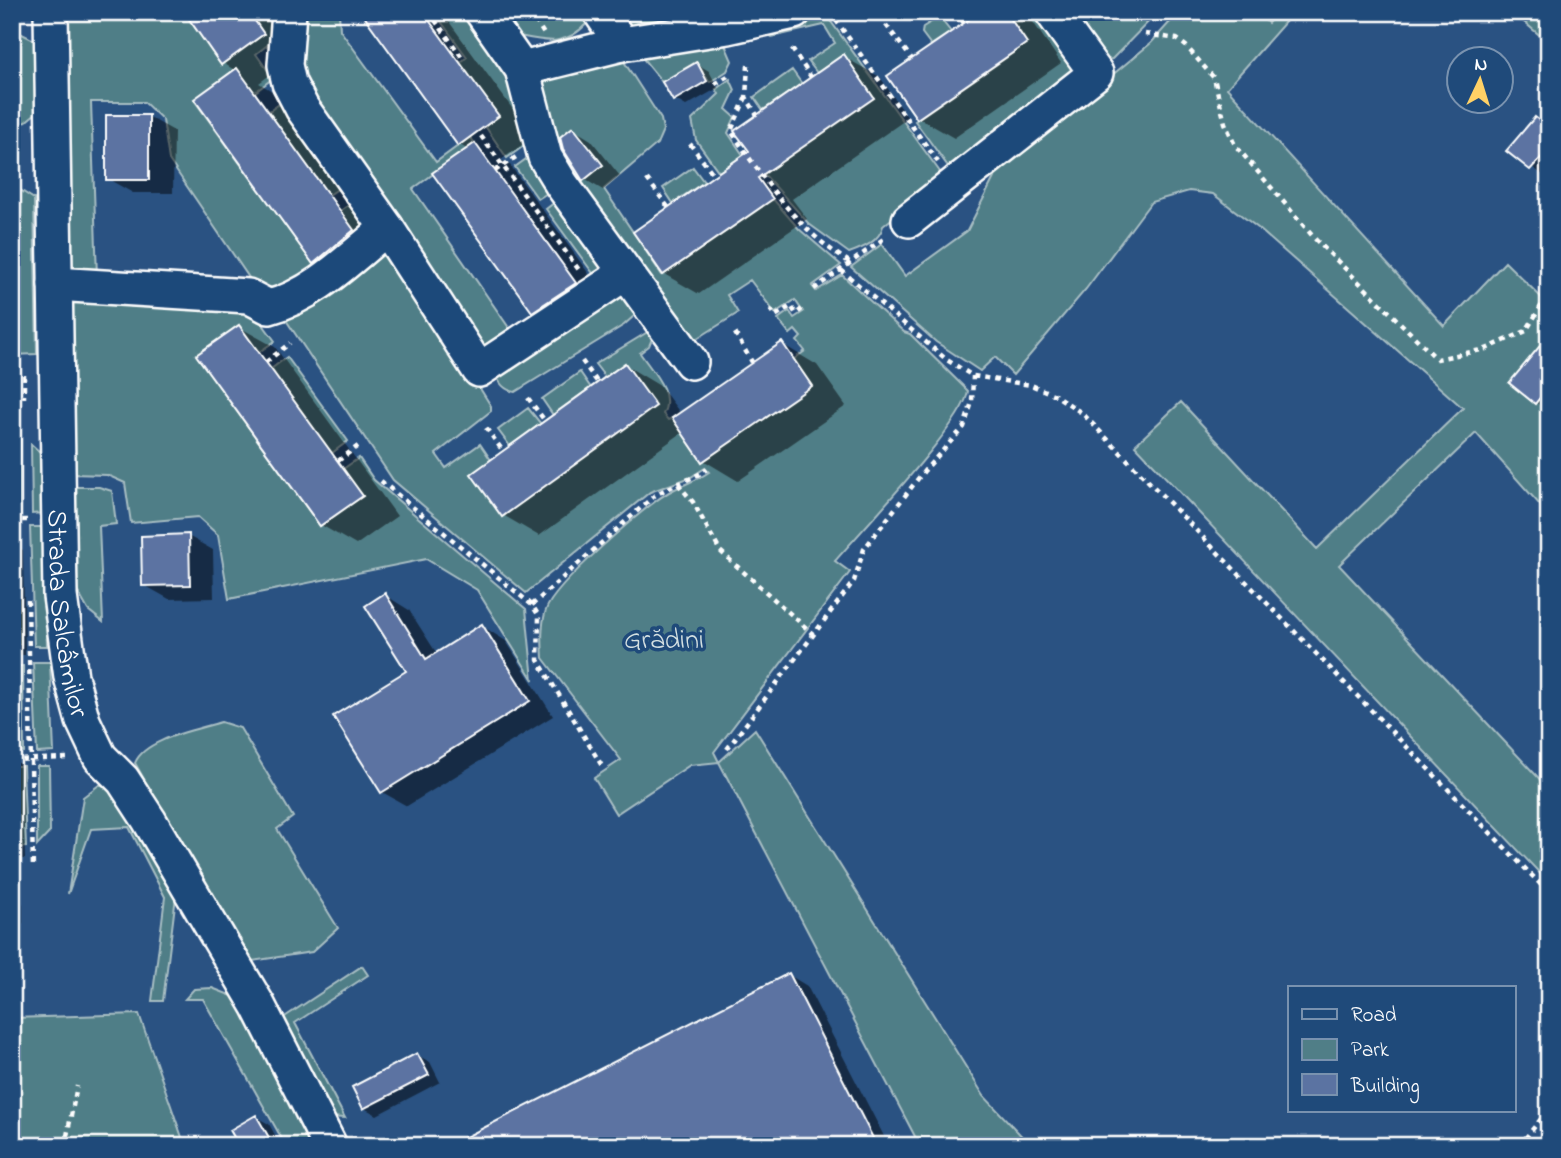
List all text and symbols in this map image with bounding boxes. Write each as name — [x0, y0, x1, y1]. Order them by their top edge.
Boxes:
north arrow — [1446, 46, 1516, 116]
text: N — [1474, 52, 1489, 79]
street label: Strada Salcâmilor — [35, 509, 98, 723]
park label: Grădini — [624, 621, 704, 662]
legend — [1288, 986, 1516, 1112]
text: Road — [1351, 1001, 1397, 1031]
text: Park — [1351, 1036, 1390, 1066]
text: Building — [1350, 1072, 1420, 1104]

